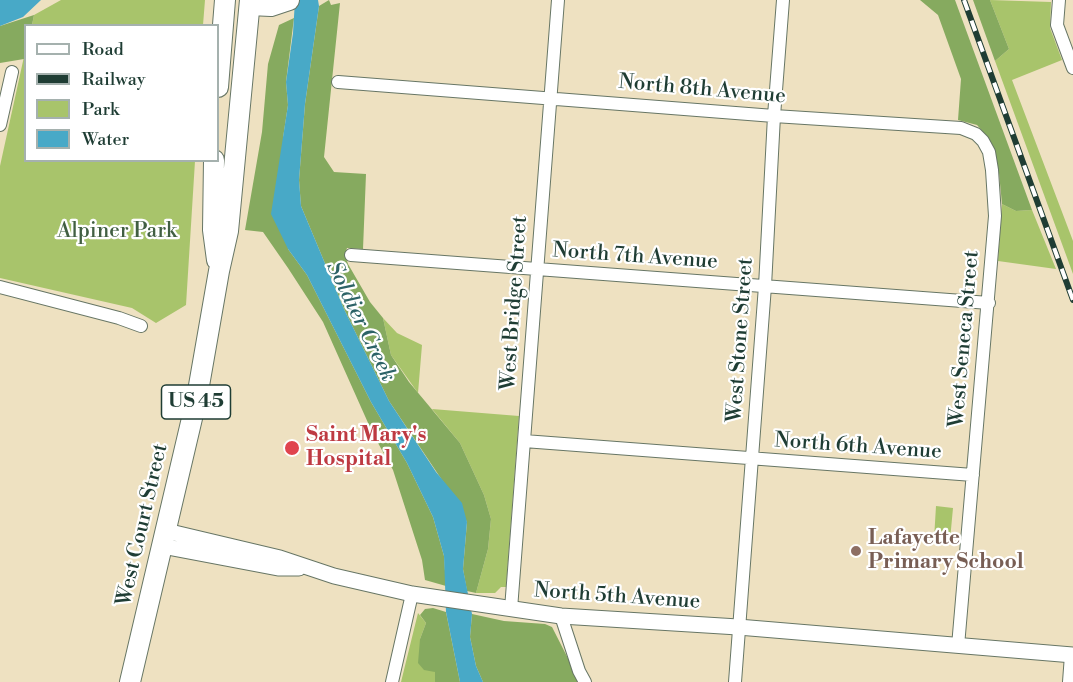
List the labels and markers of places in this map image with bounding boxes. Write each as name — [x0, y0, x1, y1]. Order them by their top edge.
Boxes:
place label: Saint Mary's Hospital — [306, 423, 426, 473]
marker: Saint Mary's Hospital — [283, 439, 301, 457]
place label: Lafayette Primary School — [868, 526, 1024, 576]
marker: Lafayette Primary School — [849, 544, 863, 558]

